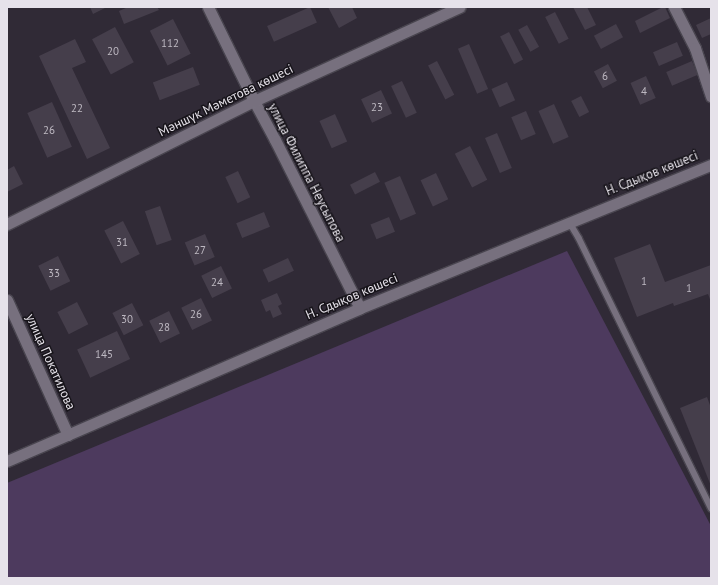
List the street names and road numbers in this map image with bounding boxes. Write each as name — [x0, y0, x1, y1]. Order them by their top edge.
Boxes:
street label: Мәншүк Мәметова көшесі — [156, 62, 296, 140]
street label: улица Филиппа Неусыпова — [264, 101, 348, 245]
street label: Н. Сдықов көшесі — [603, 148, 701, 200]
street label: Н. Сдықов көшесі — [303, 270, 401, 324]
street label: улица Покатилова — [22, 312, 78, 412]

